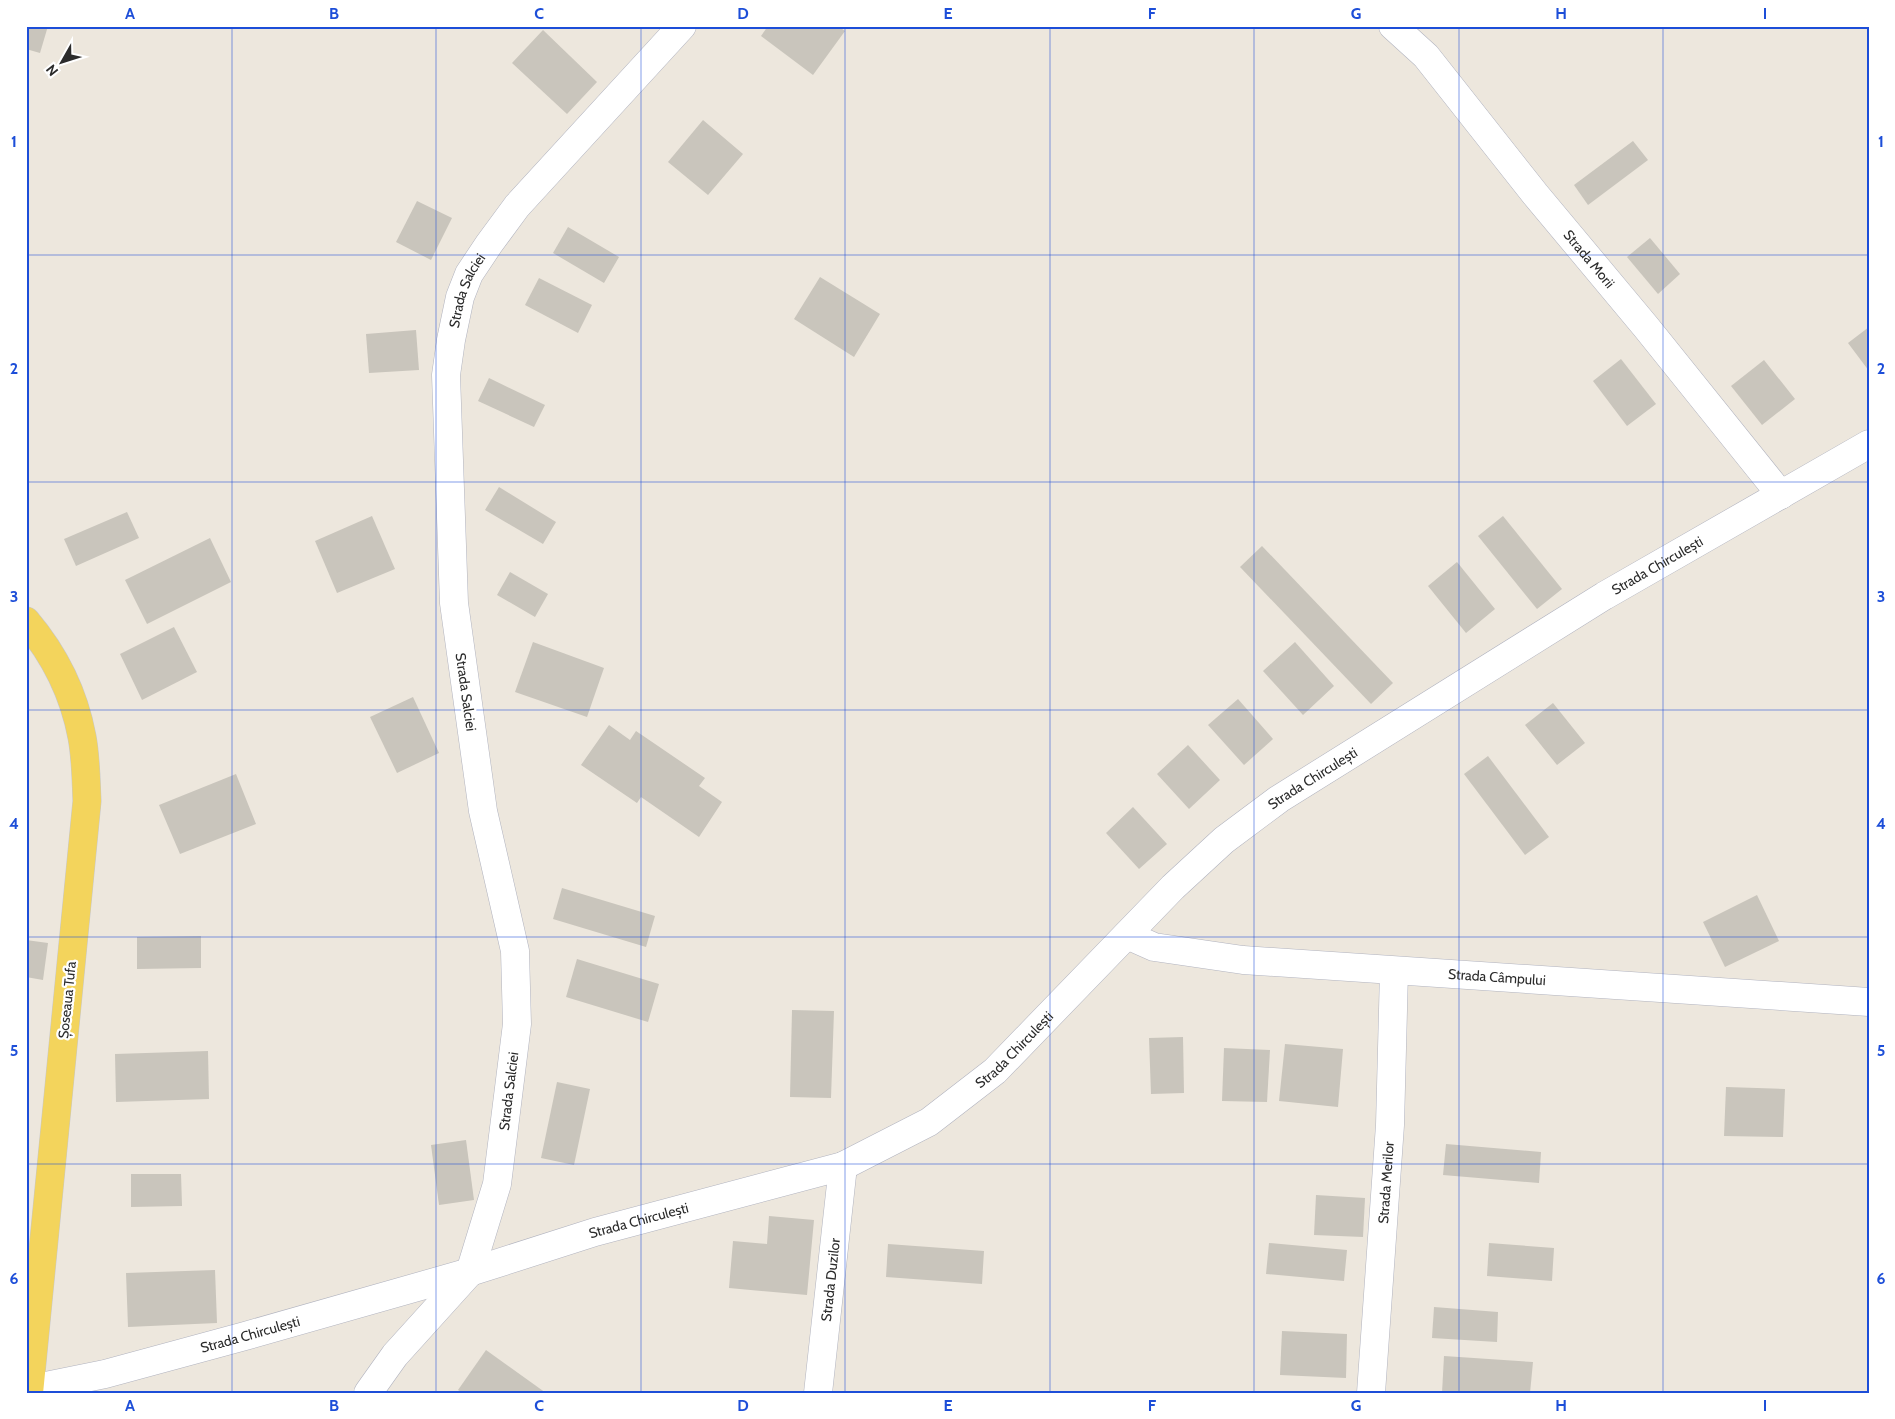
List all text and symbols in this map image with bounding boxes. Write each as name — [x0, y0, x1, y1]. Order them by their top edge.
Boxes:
text: A — [125, 4, 135, 23]
text: B — [329, 4, 339, 23]
text: C — [534, 4, 544, 23]
text: D — [737, 4, 749, 23]
text: E — [943, 4, 953, 23]
text: F — [1148, 4, 1157, 23]
text: G — [1351, 4, 1361, 23]
text: H — [1555, 4, 1567, 23]
text: I — [1763, 4, 1767, 23]
north arrow — [38, 38, 88, 88]
text: N — [42, 61, 62, 80]
text: 1 — [11, 132, 17, 151]
text: 1 — [1878, 132, 1884, 151]
street label: Strada Morii — [1560, 226, 1619, 292]
street label: Strada Salciei — [445, 250, 489, 330]
text: 2 — [10, 359, 18, 378]
text: 2 — [1877, 359, 1885, 378]
street label: Strada Chirculești — [1608, 532, 1706, 599]
text: 3 — [10, 587, 18, 606]
text: 3 — [1877, 587, 1885, 606]
street label: Strada Salciei — [452, 652, 480, 732]
street label: Strada Chirculești — [1264, 743, 1361, 813]
text: 4 — [9, 814, 19, 833]
text: 4 — [1876, 814, 1886, 833]
street label: Șoseaua Tufa — [54, 960, 80, 1040]
street label: Strada Câmpului — [1448, 965, 1546, 989]
street label: Strada Chirculești — [972, 1007, 1057, 1092]
text: 5 — [10, 1041, 18, 1060]
text: 5 — [1877, 1041, 1885, 1060]
street label: Strada Salciei — [495, 1051, 522, 1132]
street label: Strada Merilor — [1374, 1140, 1398, 1224]
street label: Strada Chirculești — [586, 1199, 690, 1242]
street label: Strada Duzilor — [817, 1236, 844, 1322]
text: 6 — [10, 1269, 19, 1288]
text: 6 — [1877, 1269, 1886, 1288]
street label: Strada Chirculești — [198, 1312, 302, 1357]
text: A — [125, 1396, 135, 1415]
text: B — [329, 1396, 339, 1415]
text: C — [534, 1396, 544, 1415]
text: D — [737, 1396, 749, 1415]
text: E — [943, 1396, 953, 1415]
text: F — [1148, 1396, 1157, 1415]
text: G — [1351, 1396, 1361, 1415]
text: H — [1555, 1396, 1567, 1415]
text: I — [1763, 1396, 1767, 1415]

